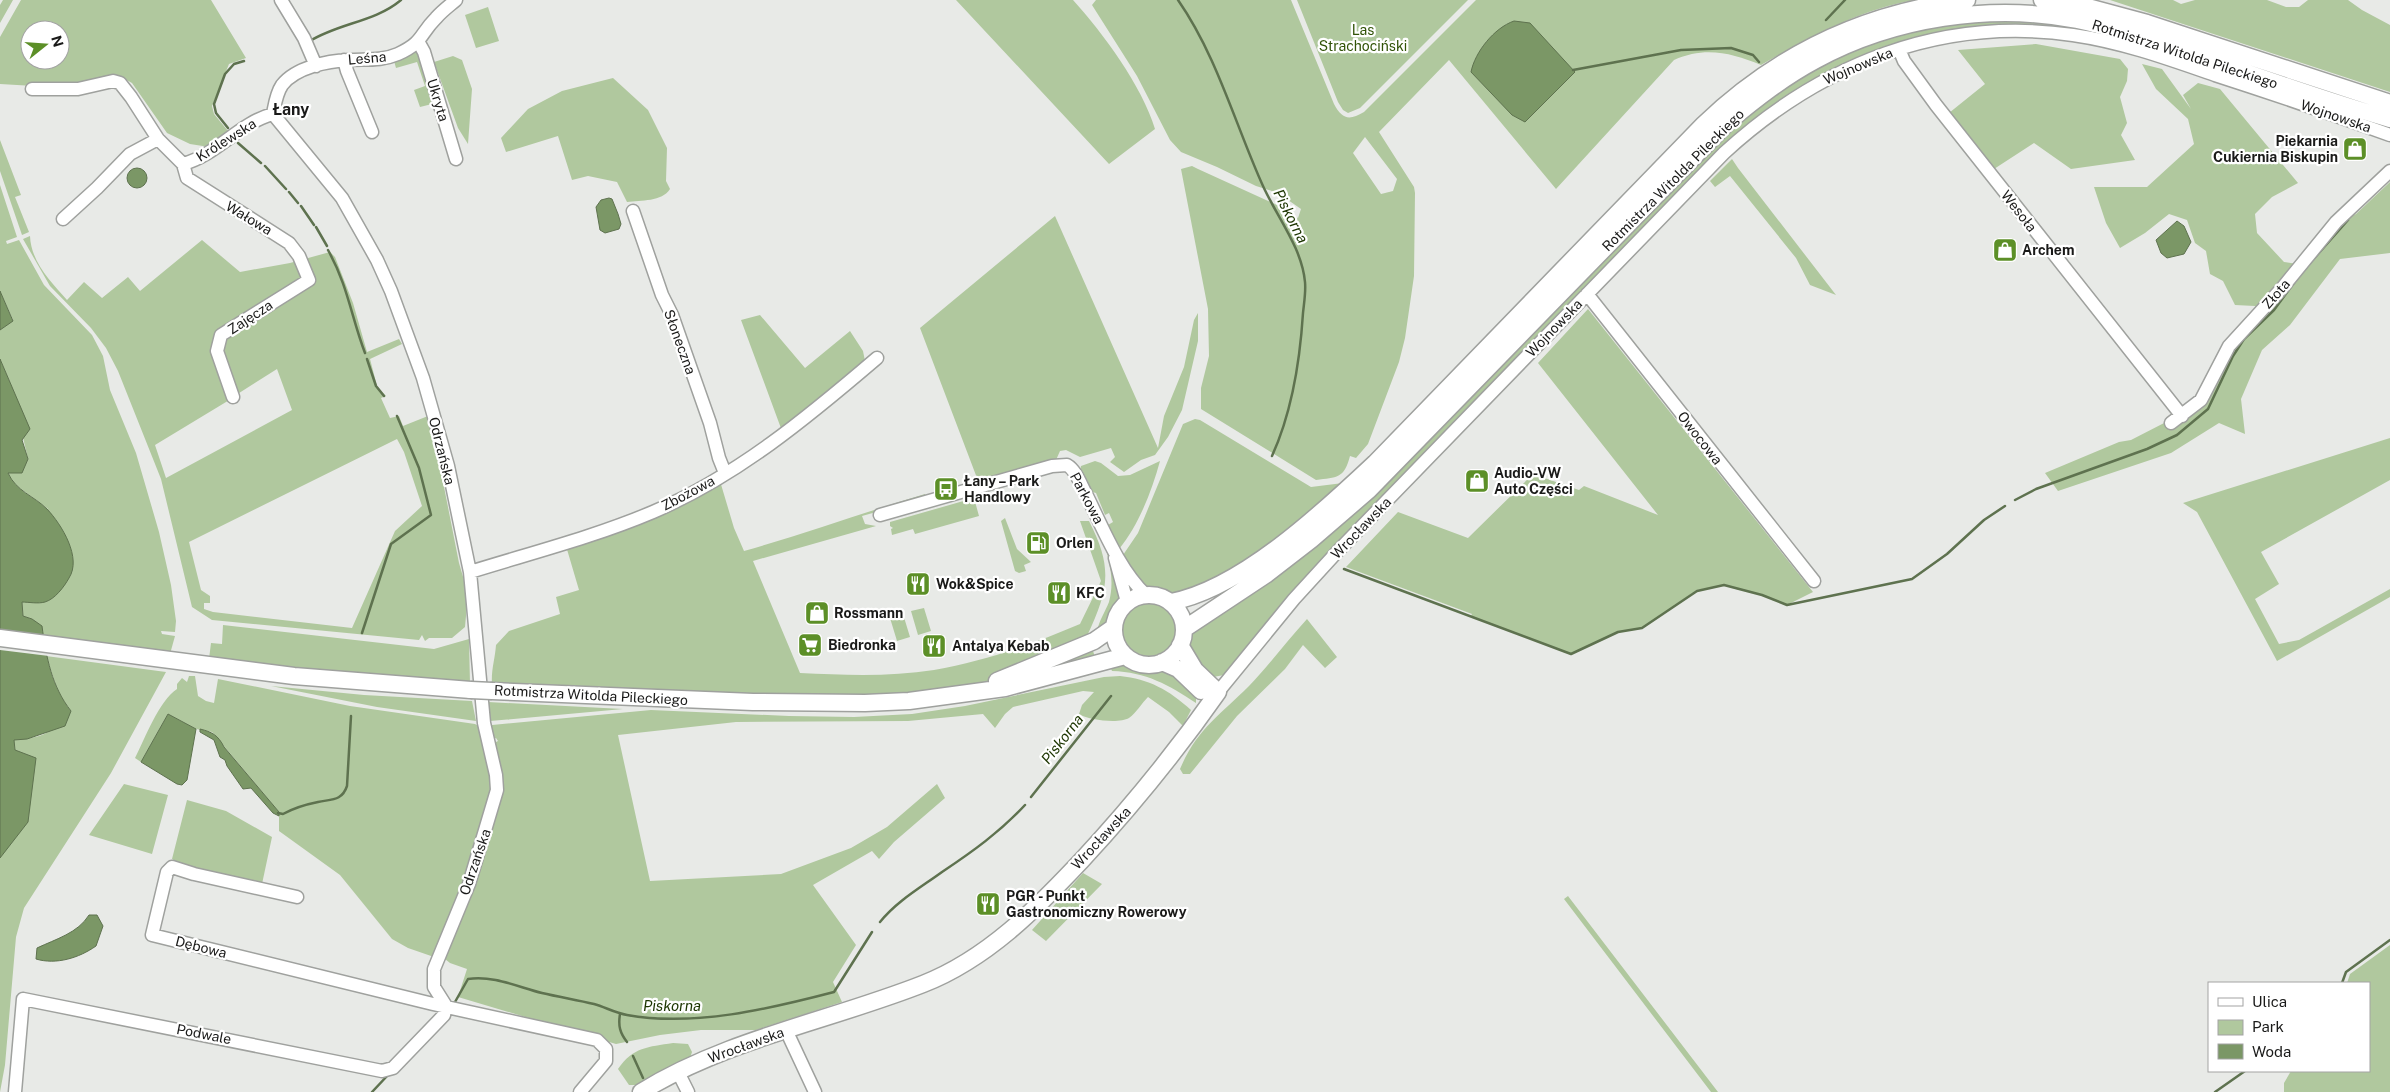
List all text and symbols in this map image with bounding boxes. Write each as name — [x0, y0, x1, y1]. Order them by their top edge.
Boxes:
street label: Rotmistrza Witolda Pileckiego — [2090, 16, 2280, 92]
north arrow — [20, 20, 70, 70]
park label: Las Strachociński — [1319, 22, 1407, 54]
text: N — [48, 34, 67, 49]
street label: Wojnowska — [1821, 44, 1895, 88]
street label: Leśna — [347, 48, 387, 68]
street label: Ukryta — [424, 77, 452, 123]
street label: Wojnowska — [2299, 96, 2373, 136]
district label: Łany — [273, 100, 309, 119]
street label: Rotmistrza Witolda Pileckiego — [1599, 106, 1747, 254]
street label: Królewska — [193, 115, 259, 165]
place label: Piekarnia Cukiernia Biskupin — [2213, 133, 2338, 165]
shop icon: Piekarnia Cukiernia Biskupin — [2342, 136, 2368, 162]
water label: Piskorna — [1270, 186, 1312, 246]
street label: Wesoła — [1998, 187, 2040, 235]
street label: Wałowa — [223, 198, 275, 238]
shop icon: Archem — [1992, 237, 2018, 263]
place label: Archem — [2022, 242, 2074, 258]
street label: Złota — [2259, 276, 2293, 312]
street label: Wojnowska — [1523, 296, 1585, 360]
street label: Zajęcza — [225, 297, 275, 337]
street label: Słoneczna — [661, 307, 699, 377]
street label: Owocowa — [1674, 408, 1726, 468]
street label: Odrzańska — [426, 415, 458, 487]
place label: Audio-VW Auto Części — [1494, 465, 1573, 497]
shop icon: Audio-VW Auto Części — [1464, 468, 1490, 494]
street label: Parkowa — [1067, 470, 1107, 526]
street label: Zbożowa — [659, 472, 717, 514]
place label: Łany – Park Handlowy — [964, 473, 1039, 505]
bus stop icon: Łany – Park Handlowy — [933, 476, 959, 502]
street label: Wrocławska — [1328, 494, 1394, 562]
fuel station icon: Orlen — [1025, 530, 1051, 556]
place label: Orlen — [1056, 535, 1093, 551]
restaurant icon: Wok&Spice — [905, 571, 931, 597]
place label: Wok&Spice — [936, 576, 1014, 592]
restaurant icon: KFC — [1046, 580, 1072, 606]
place label: KFC — [1076, 585, 1105, 601]
shop icon: Rossmann — [804, 600, 830, 626]
place label: Rossmann — [834, 605, 903, 621]
supermarket icon: Biedronka — [797, 632, 823, 658]
restaurant icon: Antalya Kebab — [921, 633, 947, 659]
place label: Biedronka — [828, 637, 896, 653]
place label: Antalya Kebab — [952, 638, 1050, 654]
street label: Rotmistrza Witolda Pileckiego — [494, 682, 688, 708]
water label: Piskorna — [1037, 711, 1087, 767]
street label: Wrocławska — [1068, 803, 1134, 873]
street label: Odrzańska — [456, 827, 494, 897]
place label: PGR - Punkt Gastronomiczny Rowerowy — [1006, 888, 1187, 920]
restaurant icon: PGR - Punkt Gastronomiczny Rowerowy — [975, 891, 1001, 917]
street label: Dębowa — [174, 933, 228, 961]
legend — [2208, 982, 2370, 1072]
text: Ulica — [2252, 993, 2287, 1010]
water label: Piskorna — [643, 997, 701, 1014]
text: Park — [2252, 1018, 2284, 1035]
street label: Podwale — [175, 1021, 233, 1047]
street label: Wrocławska — [706, 1024, 786, 1066]
text: Woda — [2252, 1043, 2291, 1060]

